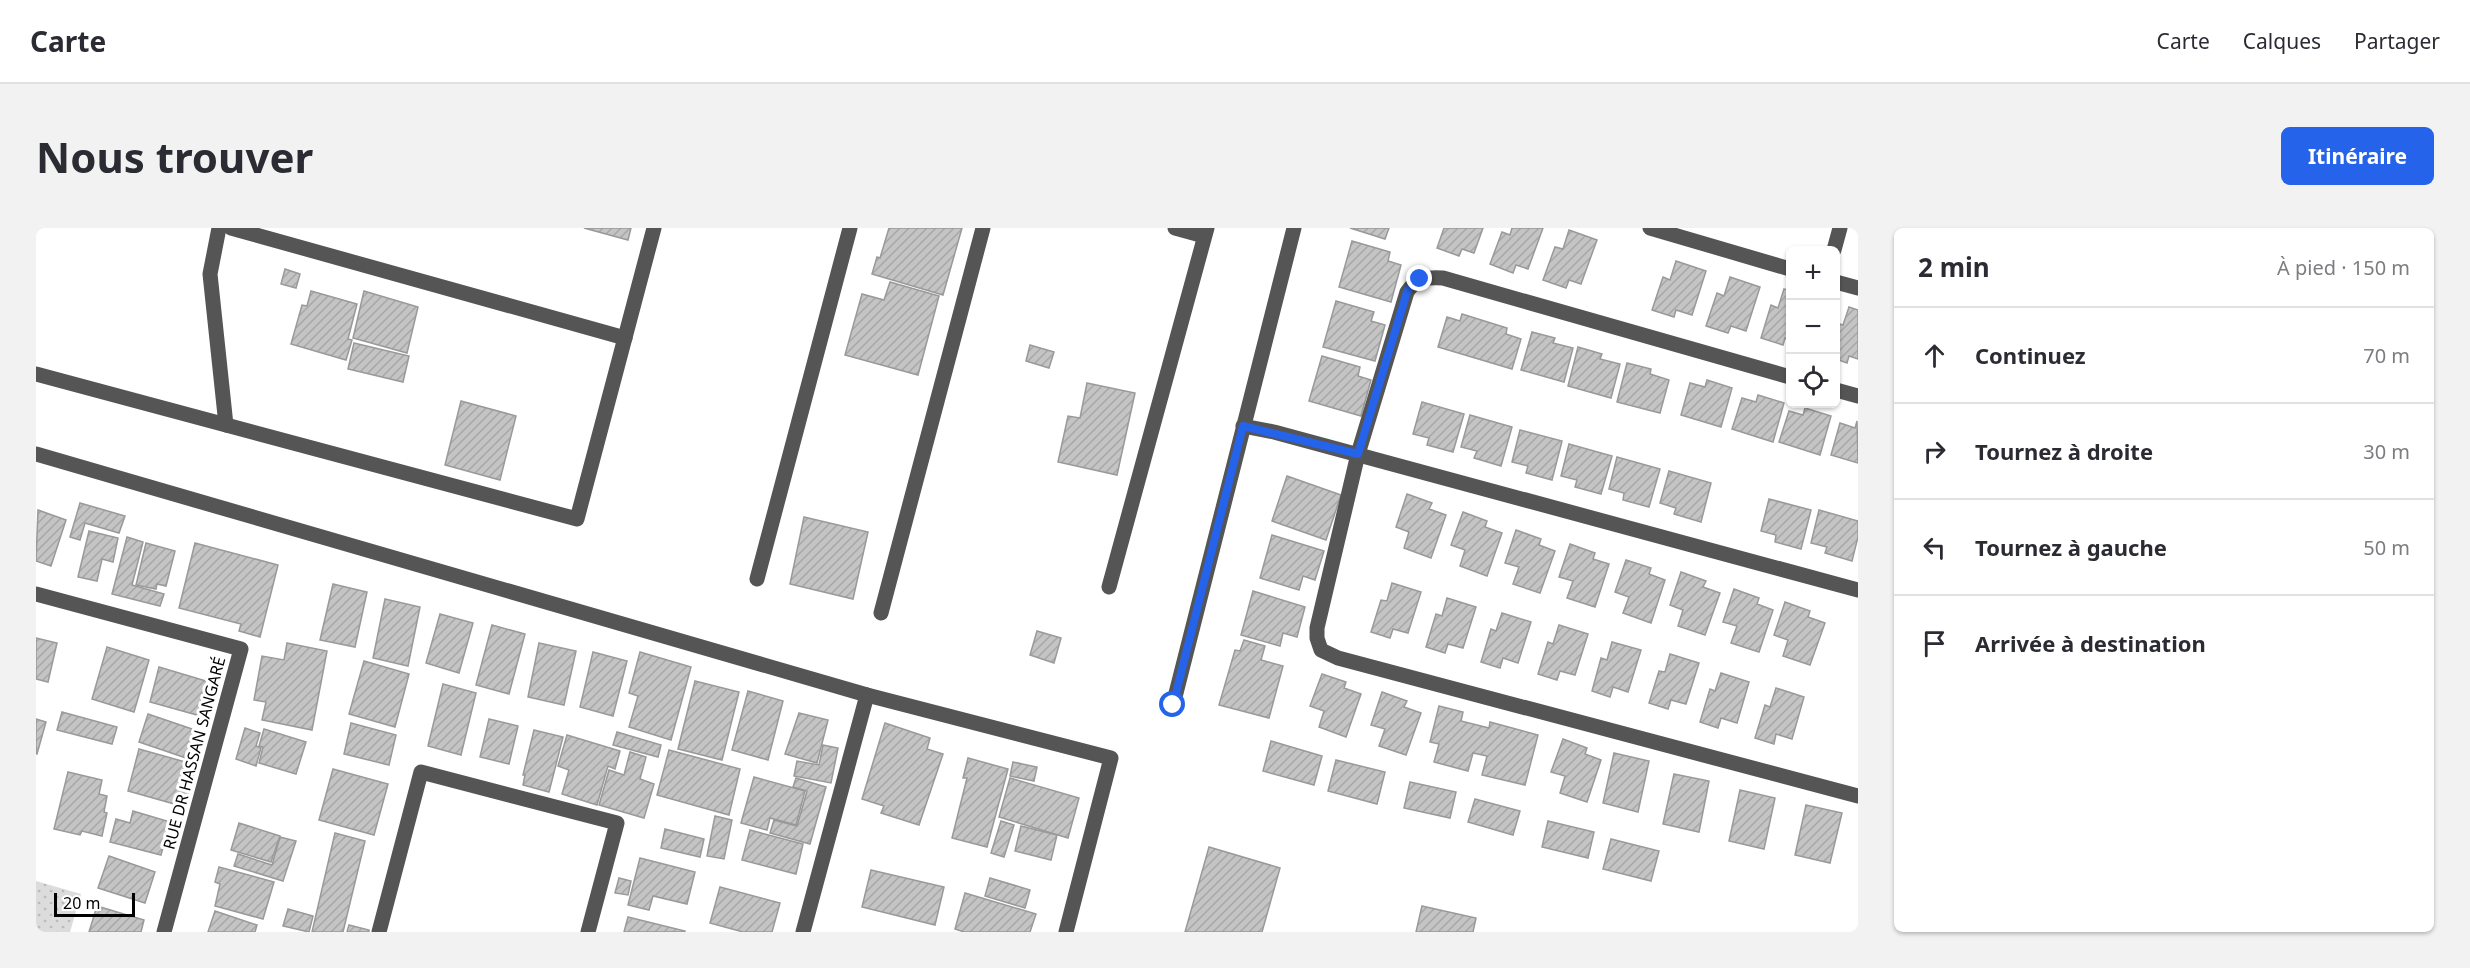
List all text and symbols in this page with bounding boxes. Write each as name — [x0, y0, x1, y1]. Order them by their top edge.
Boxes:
text: Carte — [30, 22, 106, 60]
text: Carte — [2157, 27, 2210, 55]
text: Calques — [2243, 27, 2321, 55]
text: Partager — [2354, 27, 2440, 55]
button: Itinéraire — [2281, 127, 2434, 185]
text: Nous trouver — [36, 128, 313, 185]
map controls — [1786, 246, 1840, 408]
button: + — [1786, 246, 1840, 300]
text: 2 min — [1918, 249, 1990, 285]
text: À pied · 150 m — [2277, 254, 2410, 281]
route end — [1406, 265, 1432, 291]
button: − — [1786, 300, 1840, 354]
icon: ahead — [1918, 339, 1951, 372]
text: Continuez — [1975, 340, 2086, 370]
text: 70 m — [2363, 342, 2410, 369]
button: locate — [1786, 354, 1840, 408]
icon: right — [1918, 435, 1951, 468]
text: Tournez à droite — [1975, 436, 2153, 466]
text: 30 m — [2363, 438, 2410, 465]
icon: left — [1918, 531, 1951, 564]
text: Tournez à gauche — [1975, 532, 2167, 562]
text: 50 m — [2363, 534, 2410, 561]
icon: arrive — [1918, 627, 1951, 660]
text: Arrivée à destination — [1975, 628, 2206, 658]
street label: RUE DR HASSAN SANGARÉ — [158, 654, 230, 852]
route start — [1159, 691, 1185, 717]
scale bar — [54, 890, 135, 918]
text: 20 m — [63, 892, 100, 914]

